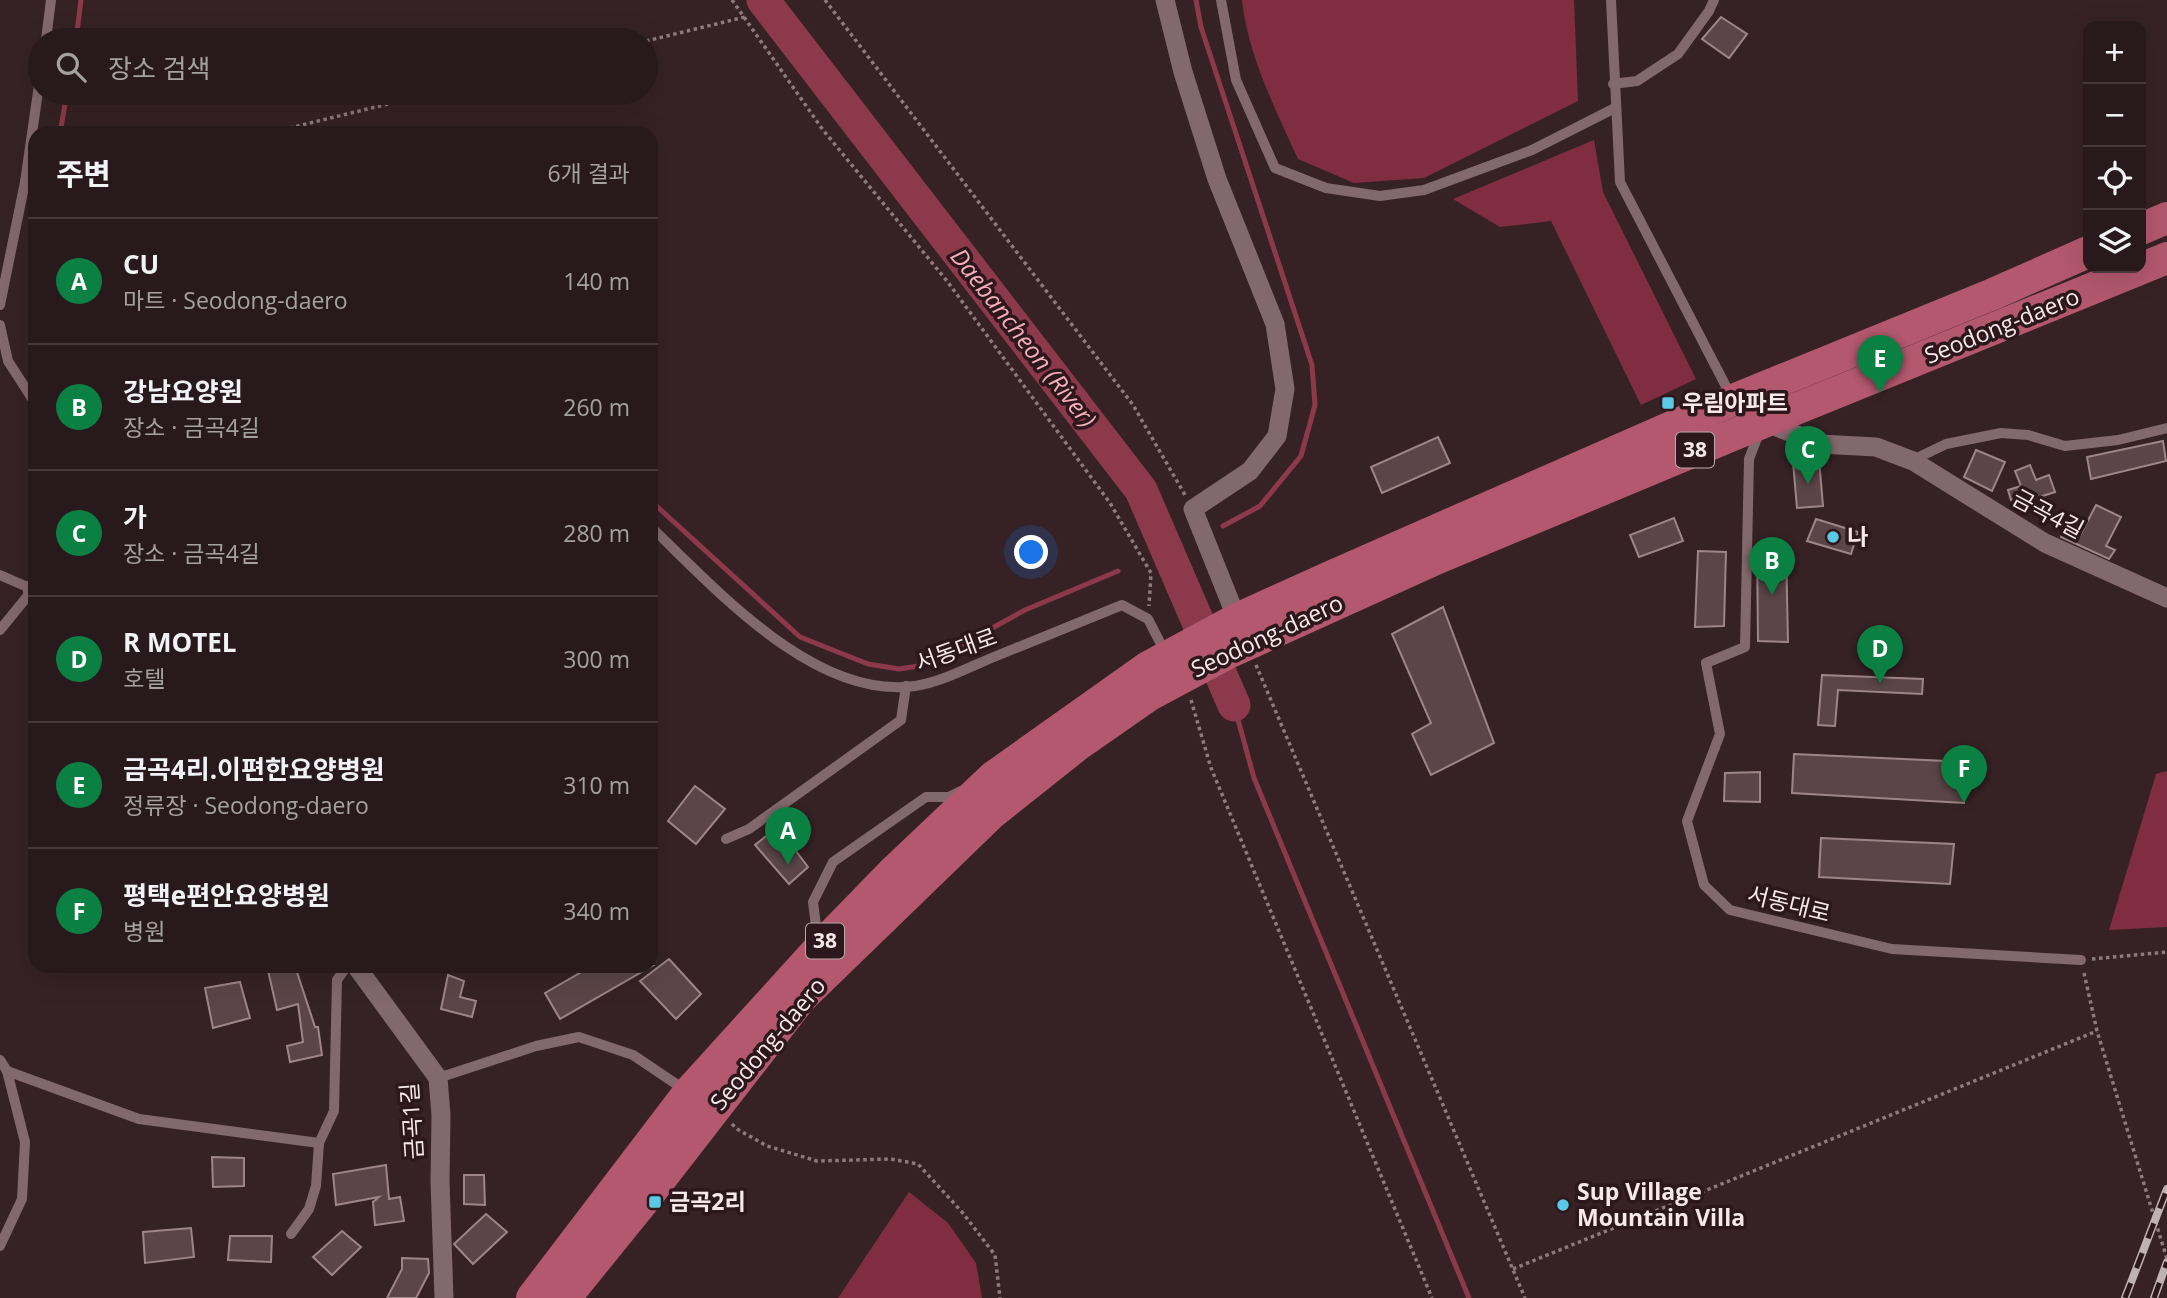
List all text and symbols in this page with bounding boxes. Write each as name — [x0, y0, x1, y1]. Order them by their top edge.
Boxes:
map controls — [2083, 21, 2146, 273]
button: + — [2083, 21, 2146, 84]
search box — [28, 28, 658, 105]
icon: search — [52, 48, 90, 86]
text: 장소 검색 — [108, 50, 210, 86]
button: − — [2083, 84, 2146, 147]
button: locate — [2083, 147, 2146, 210]
text: 주변 — [56, 153, 111, 194]
text: 6개 결과 — [547, 157, 630, 189]
button: layers — [2083, 210, 2146, 273]
water label: Daebancheon (River) — [944, 241, 1105, 434]
text: CU — [123, 246, 159, 282]
text: A — [71, 265, 87, 297]
text: 140 m — [563, 265, 630, 297]
street label: Seodong-daero — [1919, 279, 2084, 371]
text: 마트 · Seodong-daero — [123, 284, 348, 316]
pin: E — [1857, 335, 1903, 393]
text: 강남요양원 — [123, 373, 243, 409]
place label: 우림아파트 — [1682, 386, 1788, 418]
text: B — [71, 391, 87, 423]
text: 260 m — [563, 391, 630, 423]
marker: 우림아파트 — [1660, 395, 1676, 411]
text: 장소 · 금곡4길 — [123, 411, 260, 443]
pin: C — [1785, 426, 1831, 484]
road number: 38 — [1676, 433, 1714, 468]
street label: 금곡4길 — [2007, 481, 2090, 545]
text: 가 — [123, 499, 147, 535]
text: C — [72, 517, 86, 549]
text: 280 m — [563, 517, 630, 549]
place label: 나 — [1847, 520, 1868, 552]
marker: 나 — [1825, 529, 1841, 545]
your location — [1014, 535, 1048, 569]
text: 장소 · 금곡4길 — [123, 537, 260, 569]
pin: B — [1749, 537, 1795, 595]
street label: Seodong-daero — [1185, 586, 1348, 684]
street label: 서동대로 — [910, 620, 1001, 679]
text: R MOTEL — [123, 624, 236, 660]
pin: D — [1857, 625, 1903, 683]
text: D — [70, 643, 88, 675]
text: 300 m — [563, 643, 630, 675]
text: 호텔 — [123, 662, 165, 694]
pin: F — [1941, 745, 1987, 803]
text: 금곡4리.이편한요양병원 — [123, 751, 384, 787]
text: E — [73, 769, 85, 801]
text: 310 m — [563, 769, 630, 801]
text: 정류장 · Seodong-daero — [123, 789, 369, 821]
pin: A — [765, 807, 811, 865]
text: 평택e편안요양병원 — [123, 877, 330, 913]
street label: 서동대로 — [1744, 877, 1834, 929]
text: F — [73, 895, 85, 927]
text: 340 m — [563, 895, 630, 927]
text: 병원 — [123, 915, 165, 947]
road number: 38 — [806, 923, 844, 958]
street label: Seodong-daero — [702, 970, 832, 1117]
street label: 금곡1길 — [392, 1082, 430, 1160]
place label: Sup Village Mountain Villa — [1577, 1175, 1745, 1233]
place label: 금곡2리 — [669, 1185, 746, 1217]
marker: 금곡2리 — [647, 1194, 663, 1210]
marker: Sup Village Mountain Villa — [1555, 1197, 1571, 1213]

